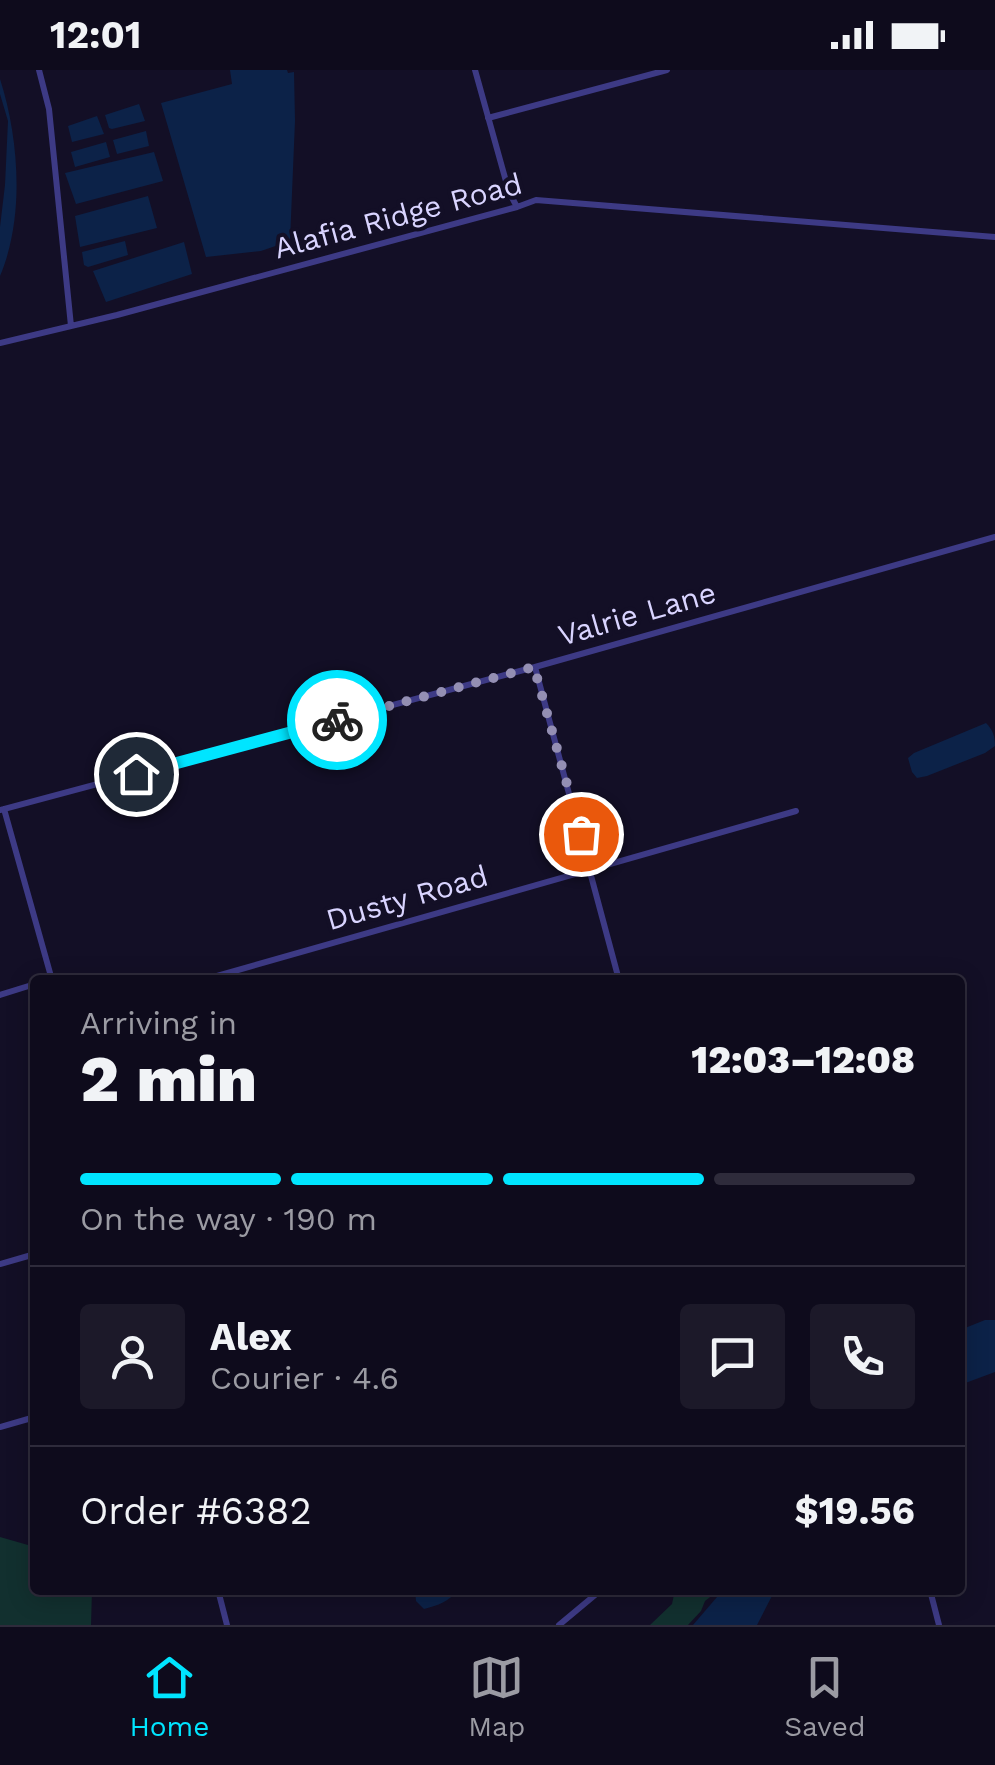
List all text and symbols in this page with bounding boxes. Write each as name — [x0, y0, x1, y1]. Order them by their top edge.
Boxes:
text: 12:01 — [50, 13, 141, 57]
street label: Alafia Ridge Road — [270, 166, 526, 265]
street label: Valrie Lane — [554, 574, 720, 653]
courier — [287, 670, 387, 770]
icon: bike — [310, 693, 365, 748]
pin — [94, 732, 179, 817]
icon: home — [109, 747, 164, 802]
pin — [539, 792, 624, 877]
icon: bag — [554, 807, 609, 862]
street label: Dusty Road — [322, 858, 492, 937]
text: Arriving in — [80, 1004, 237, 1042]
text: 12:03–12:08 — [691, 1038, 915, 1082]
text: 2 min — [80, 1041, 257, 1117]
text: On the way · 190 m — [80, 1200, 377, 1238]
button: person — [80, 1304, 185, 1409]
button: chat — [680, 1304, 785, 1409]
button: phone — [810, 1304, 915, 1409]
text: Alex — [210, 1315, 292, 1359]
text: Courier · 4.6 — [210, 1359, 399, 1397]
text: Order #6382 — [80, 1489, 312, 1533]
text: $19.56 — [794, 1489, 915, 1533]
tab: Home — [129, 1650, 209, 1743]
tab: Map — [468, 1650, 525, 1743]
tab: Saved — [784, 1650, 866, 1743]

